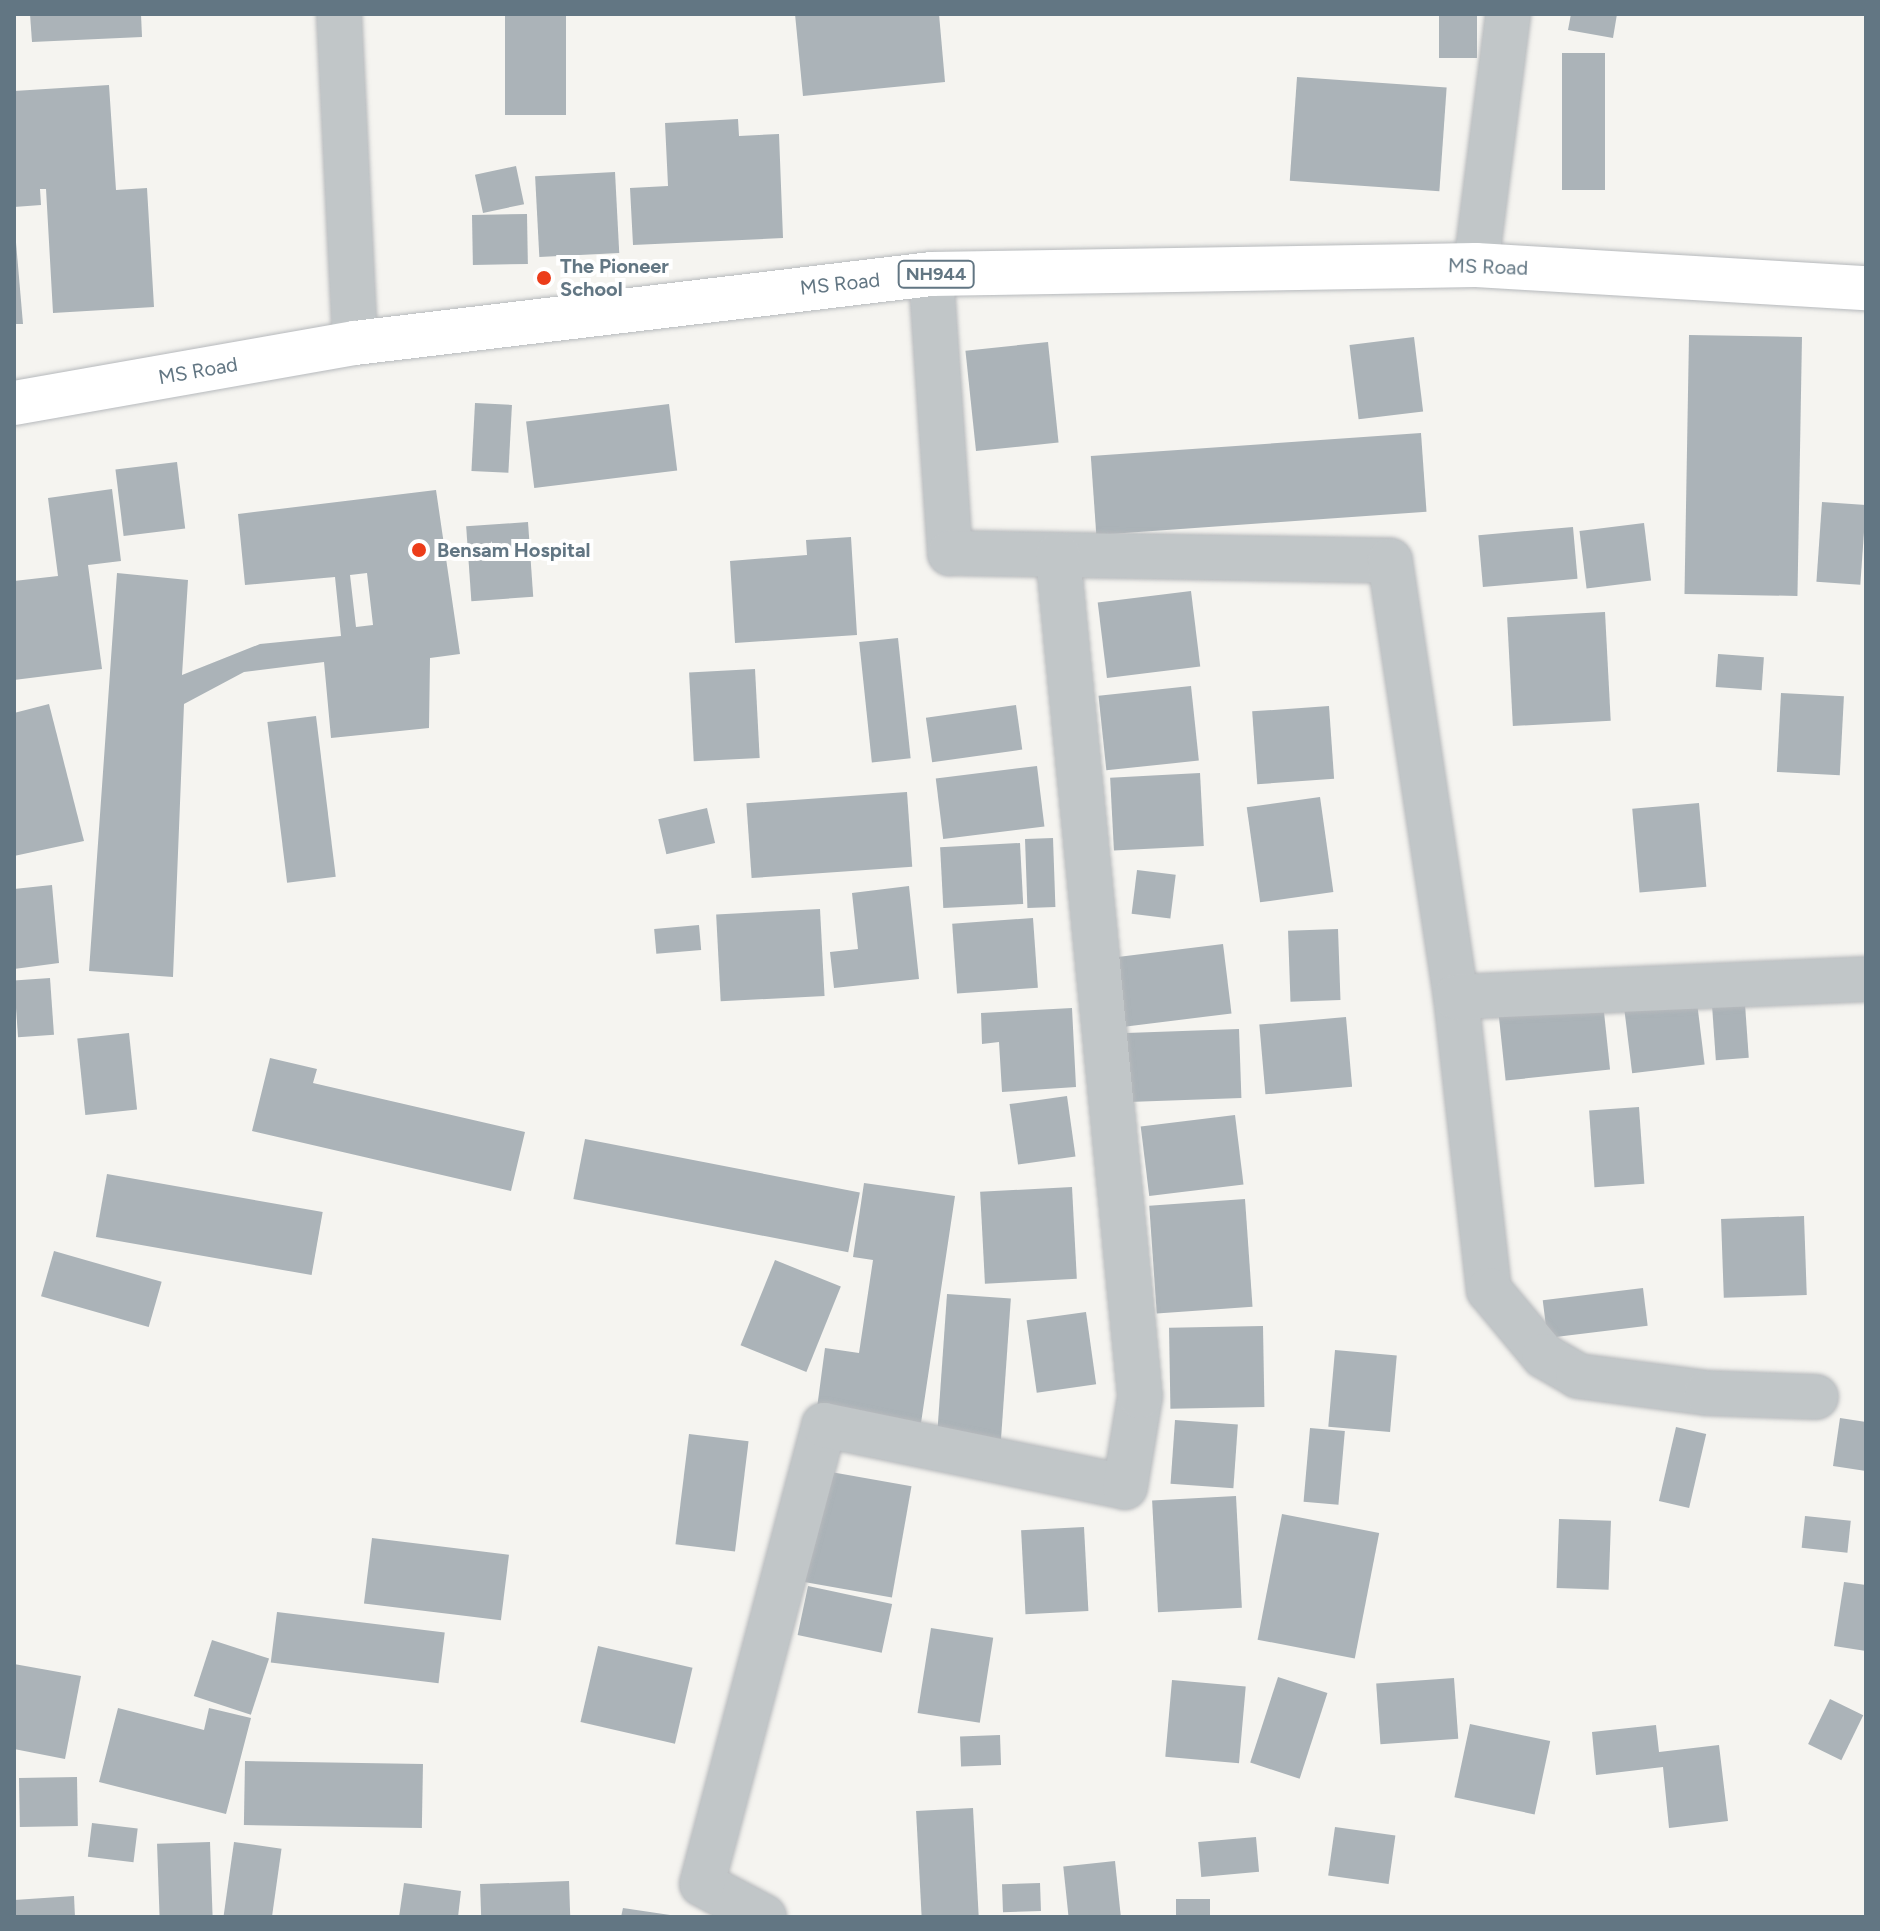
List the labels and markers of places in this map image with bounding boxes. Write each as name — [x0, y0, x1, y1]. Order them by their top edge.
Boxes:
place label: The Pioneer School — [560, 254, 669, 301]
marker: The Pioneer School — [535, 269, 553, 287]
place label: Bensam Hospital — [437, 538, 590, 562]
marker: Bensam Hospital — [408, 539, 430, 561]

